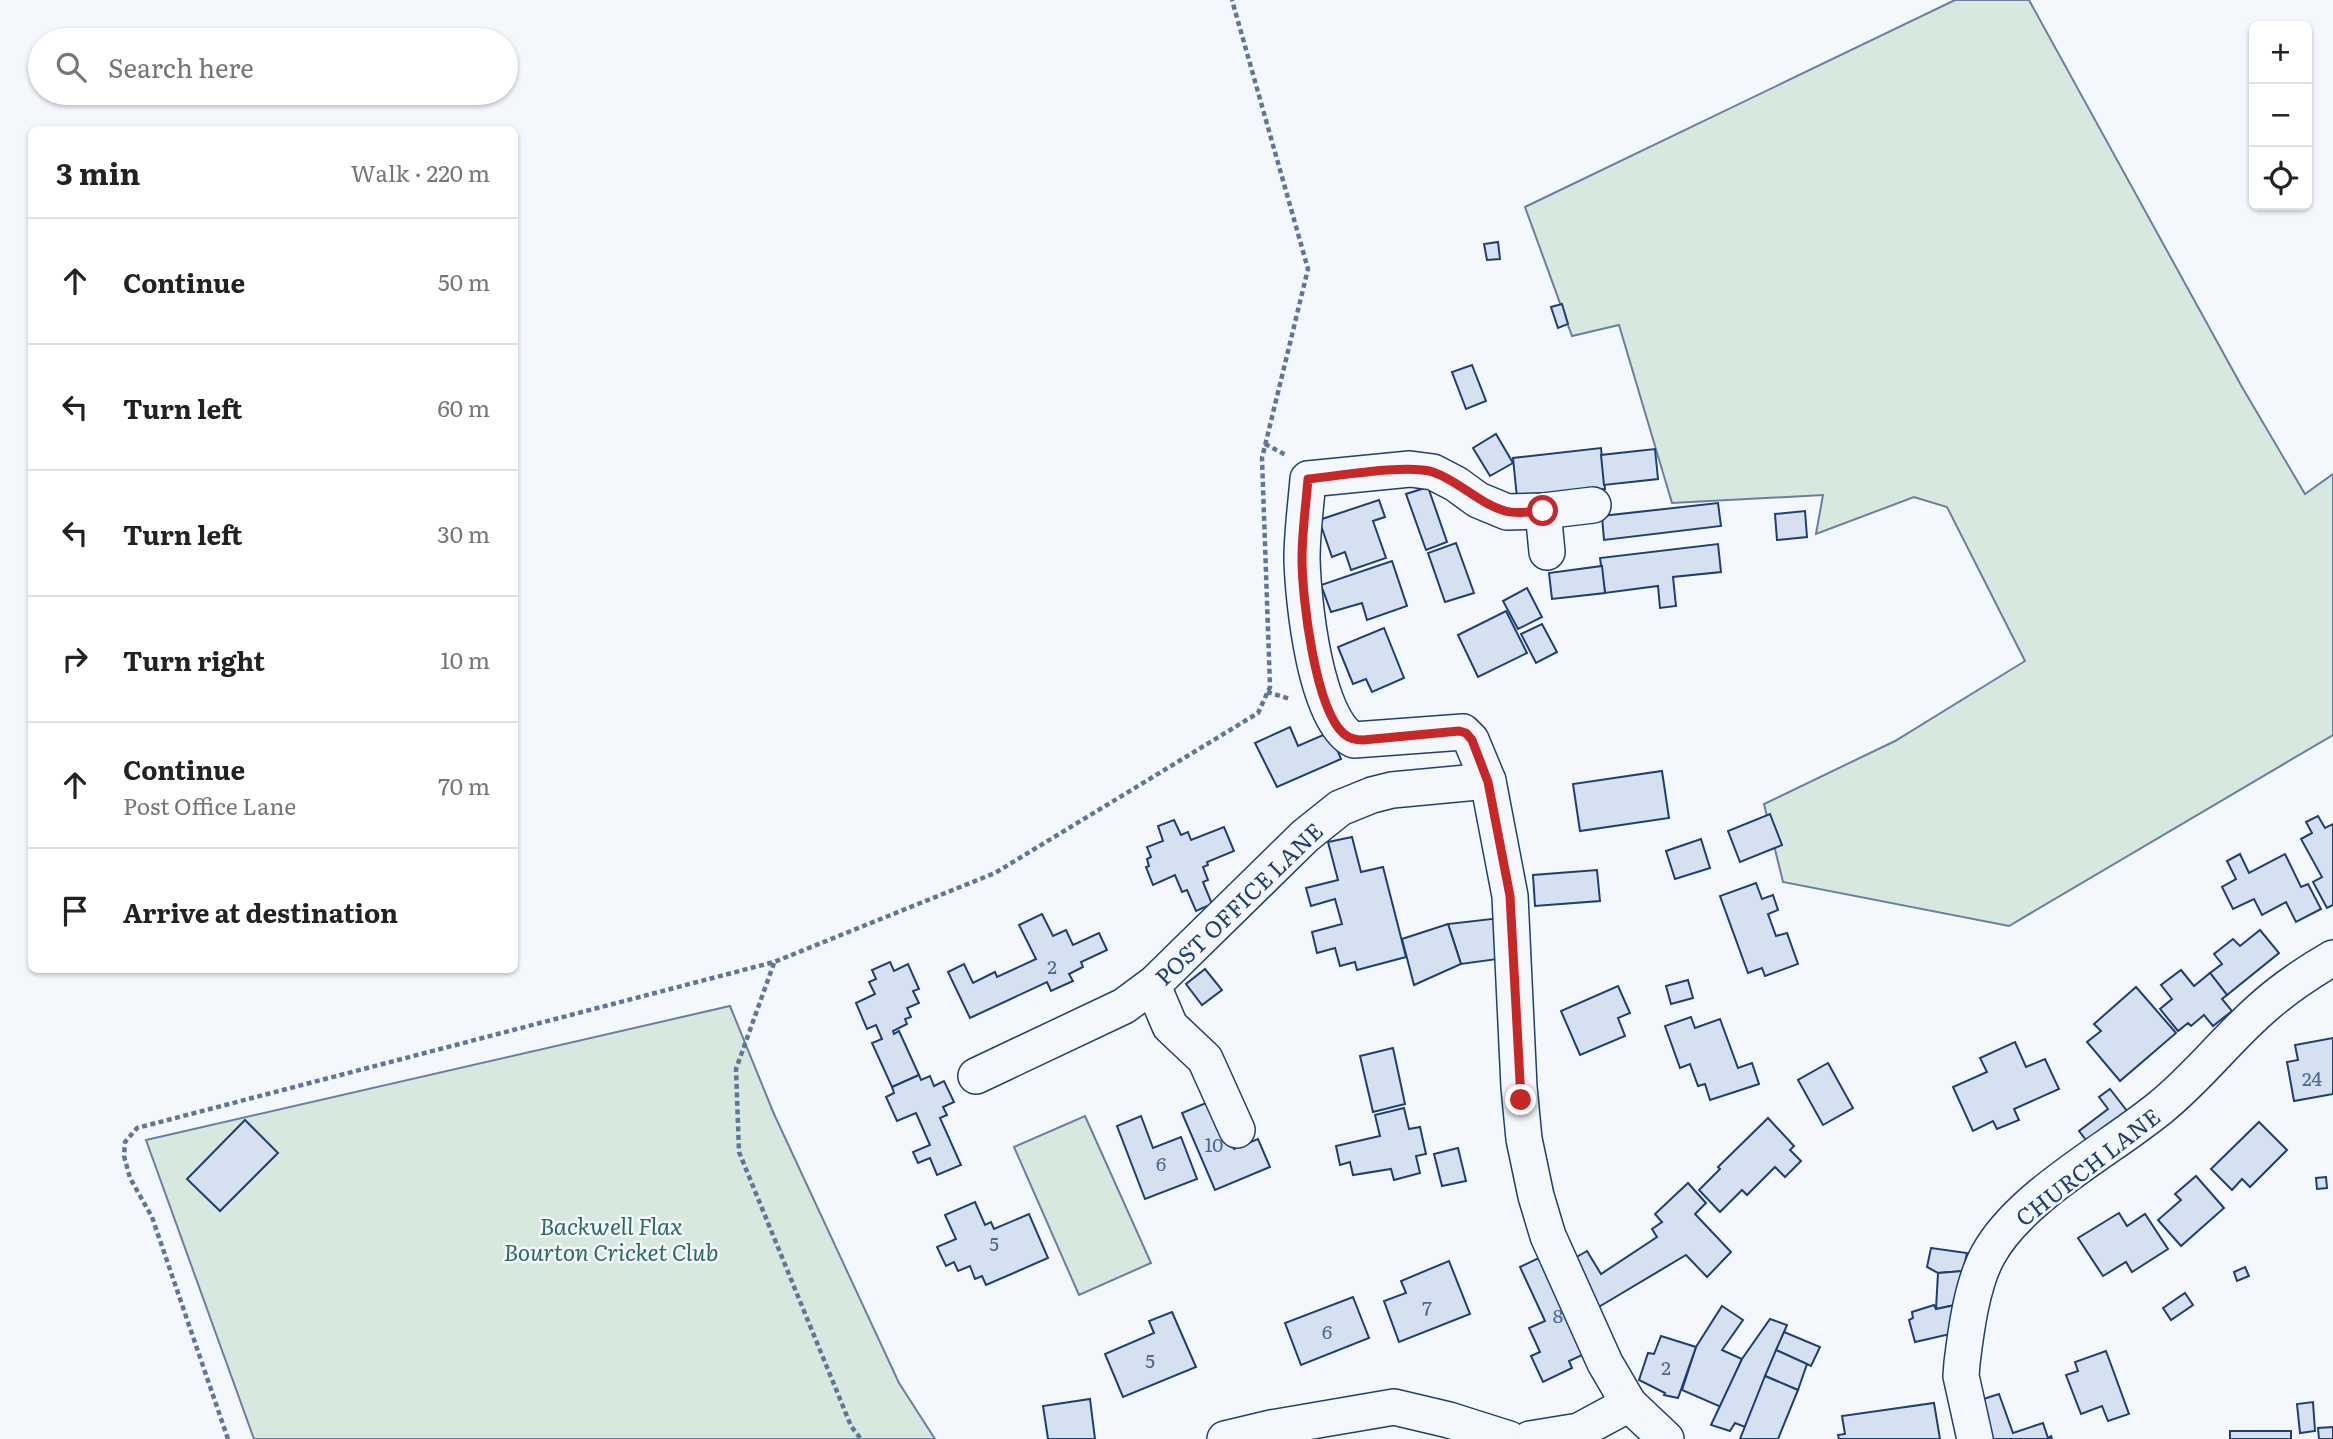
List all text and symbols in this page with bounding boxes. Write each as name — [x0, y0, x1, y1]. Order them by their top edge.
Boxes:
map controls — [2249, 21, 2312, 210]
button: + — [2249, 21, 2312, 84]
search box — [28, 28, 518, 105]
text: Search here — [108, 47, 254, 86]
icon: search — [52, 48, 90, 86]
button: − — [2249, 84, 2312, 147]
button: locate — [2249, 147, 2312, 210]
text: 3 min — [56, 150, 140, 194]
text: Walk · 220 m — [351, 155, 490, 189]
icon: ahead — [56, 262, 94, 300]
text: Continue — [123, 262, 245, 301]
text: 50 m — [438, 264, 490, 298]
icon: left — [56, 388, 94, 426]
text: Turn left — [123, 388, 242, 427]
text: 60 m — [437, 390, 490, 424]
route start — [1527, 495, 1558, 526]
icon: left — [56, 514, 94, 552]
text: Turn left — [123, 514, 242, 553]
text: 30 m — [437, 516, 490, 550]
icon: right — [56, 640, 94, 678]
text: Turn right — [123, 640, 265, 679]
text: 10 m — [440, 642, 490, 676]
text: Continue — [123, 749, 245, 788]
icon: ahead — [56, 766, 94, 804]
text: 70 m — [438, 768, 490, 802]
text: Post Office Lane — [123, 788, 296, 822]
street label: POST OFFICE LANE — [1146, 814, 1330, 992]
icon: arrive — [56, 892, 94, 930]
text: Arrive at destination — [123, 892, 398, 931]
house number: 2 — [1047, 952, 1057, 980]
house number: 24 — [2302, 1064, 2323, 1092]
route end — [1505, 1084, 1536, 1115]
street label: CHURCH LANE — [2007, 1099, 2167, 1233]
house number: 10 — [1205, 1130, 1223, 1158]
house number: 6 — [1156, 1149, 1166, 1177]
park label: Backwell Flax Bourton Cricket Club — [504, 1208, 718, 1268]
house number: 5 — [989, 1229, 999, 1257]
house number: 7 — [1422, 1293, 1432, 1321]
house number: 8 — [1553, 1301, 1563, 1329]
house number: 6 — [1322, 1317, 1332, 1345]
house number: 5 — [1145, 1346, 1155, 1374]
house number: 2 — [1661, 1353, 1671, 1381]

